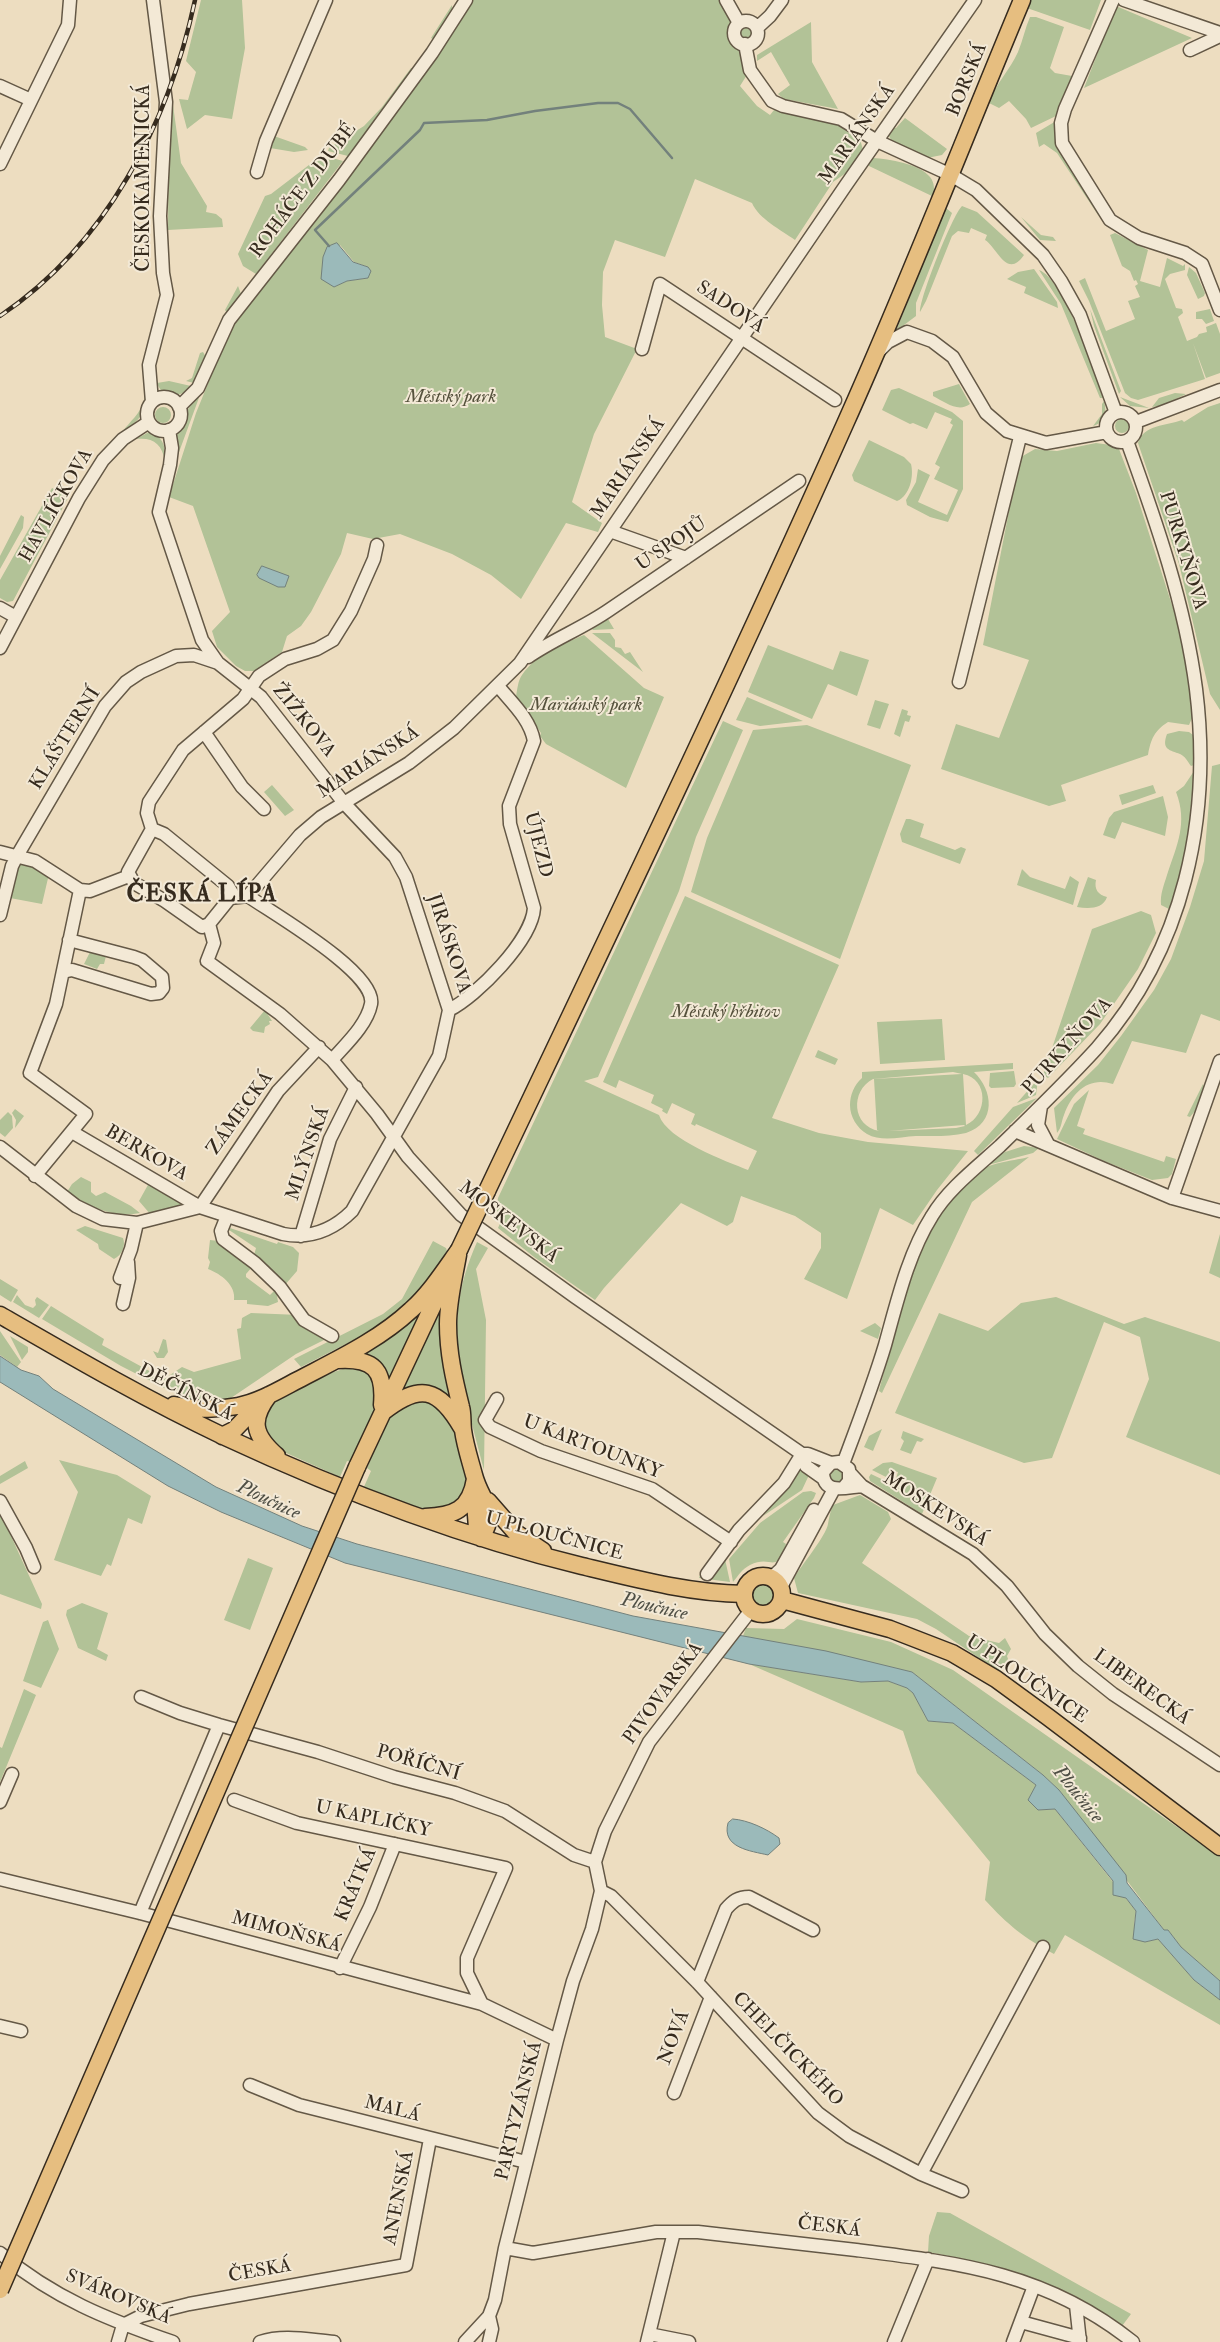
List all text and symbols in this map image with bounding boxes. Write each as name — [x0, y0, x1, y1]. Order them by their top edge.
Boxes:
street label: BORSKÁ — [943, 40, 993, 120]
street label: MARIÁNSKÁ — [815, 81, 901, 189]
street label: ČESKOKAMENICKÁ — [134, 84, 156, 272]
street label: ROHÁČE Z DUBÉ — [246, 119, 362, 263]
street label: SADOVÁ — [691, 277, 769, 339]
park label: Městský park — [406, 387, 496, 409]
street label: MARIÁNSKÁ — [587, 414, 671, 524]
street label: HAVLÍČKOVA — [15, 445, 99, 567]
street label: PURKYŇOVA — [1153, 489, 1211, 613]
street label: U SPOJŮ — [632, 513, 712, 577]
street label: ŽIŽKOVA — [266, 680, 340, 762]
street label: KLÁŠTERNÍ — [26, 684, 106, 794]
park label: Mariánský park — [530, 695, 642, 717]
street label: MARIÁNSKÁ — [314, 722, 424, 804]
street label: ÚJEZD — [518, 810, 556, 880]
district label: ČESKÁ LÍPA — [125, 882, 279, 910]
street label: JIRÁSKOVA — [421, 891, 475, 997]
street label: PURKYŇOVA — [1018, 994, 1118, 1100]
park label: Městský hřbitov — [671, 1002, 781, 1024]
street label: ZÁMECKÁ — [203, 1068, 279, 1160]
street label: MLÝNSKÁ — [282, 1104, 336, 1204]
street label: BERKOVA — [101, 1121, 191, 1187]
street label: MOSKEVSKÁ — [454, 1177, 562, 1269]
street label: DĚČÍNSKÁ — [134, 1359, 236, 1427]
street label: U KARTOUNKY — [519, 1411, 665, 1485]
street label: MOSKEVSKÁ — [878, 1468, 992, 1552]
water label: Ploučnice — [232, 1476, 304, 1526]
street label: U PLOUČNICE — [482, 1508, 626, 1566]
water label: Ploučnice — [618, 1589, 690, 1627]
street label: U PLOUČNICE — [961, 1631, 1091, 1729]
street label: PIVOVARSKÁ — [619, 1638, 709, 1750]
street label: LIBERECKÁ — [1088, 1645, 1194, 1731]
street label: POŘÍČNÍ — [373, 1741, 463, 1787]
water label: Ploučnice — [1046, 1761, 1108, 1829]
street label: U KAPLIČKY — [313, 1797, 433, 1843]
street label: KRÁTKÁ — [331, 1845, 383, 1925]
street label: MIMOŇSKÁ — [229, 1907, 343, 1959]
street label: CHELČICKÉHO — [727, 1988, 847, 2112]
street label: NOVÁ — [654, 2008, 696, 2068]
street label: PARTYZÁNSKÁ — [492, 2039, 548, 2183]
street label: MALÁ — [362, 2092, 422, 2128]
street label: ANENSKÁ — [380, 2149, 420, 2247]
street label: ČESKÁ — [796, 2213, 862, 2243]
street label: ČESKÁ — [227, 2255, 293, 2289]
street label: SVÁROVSKÁ — [62, 2266, 174, 2330]

